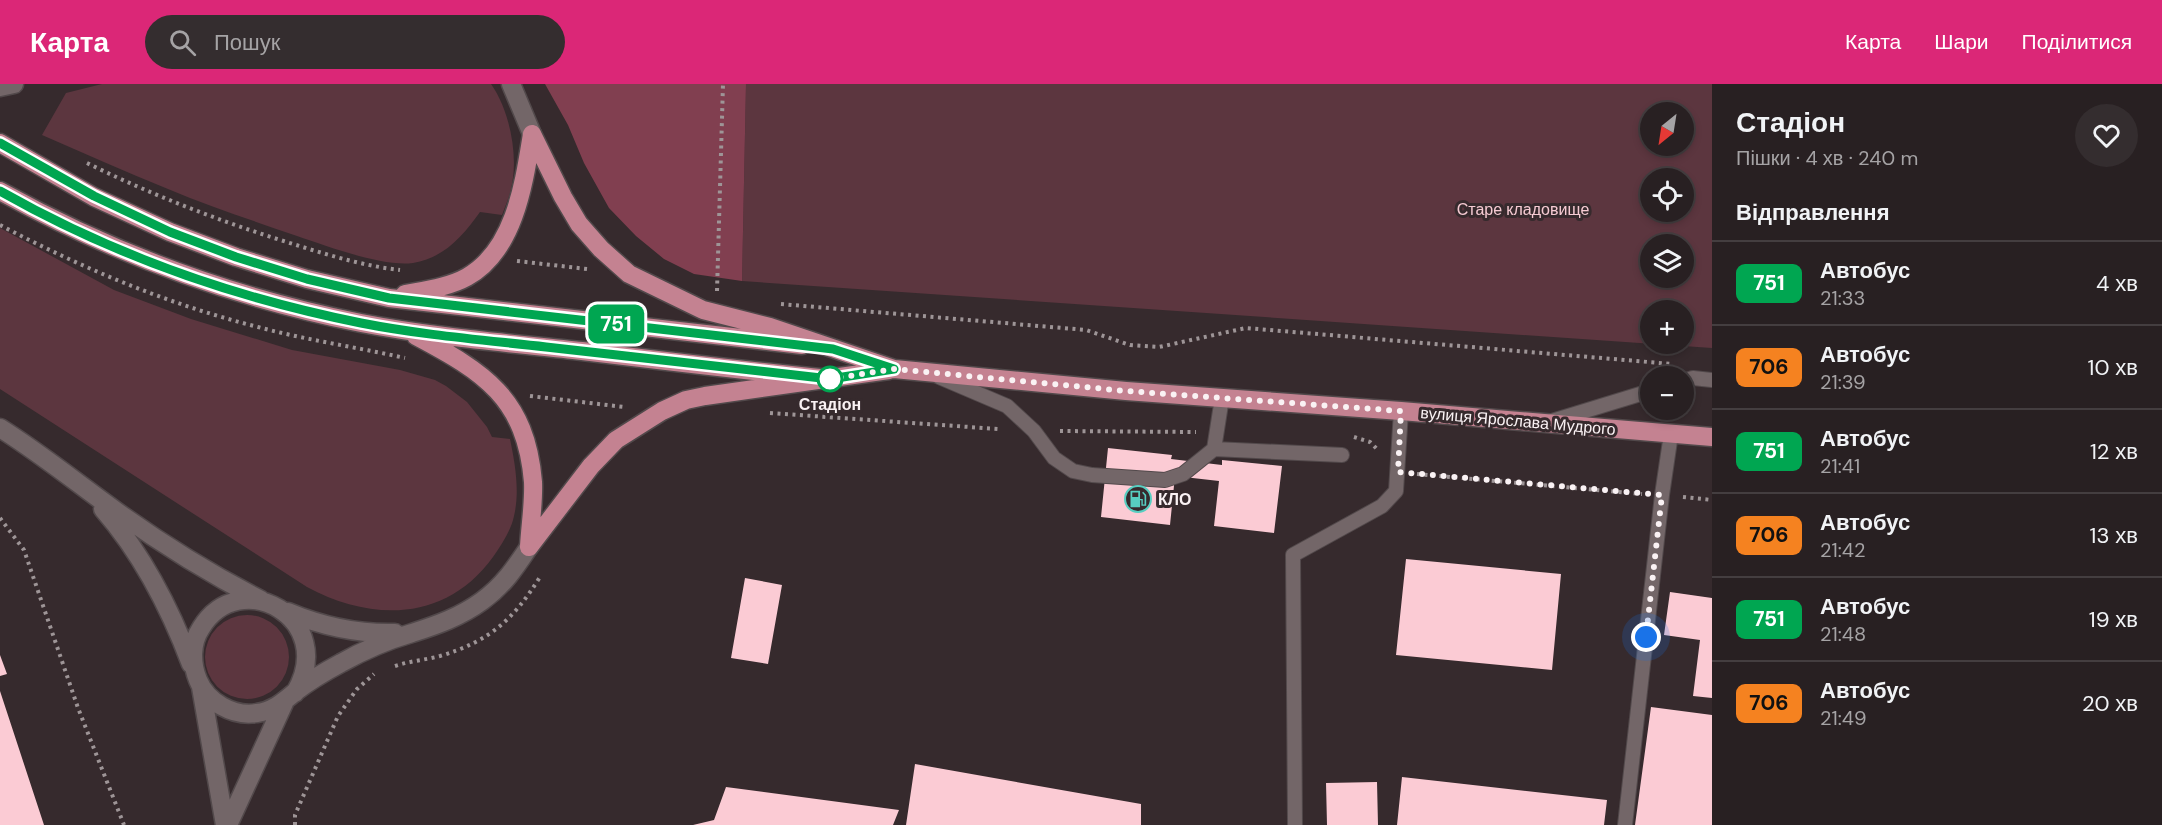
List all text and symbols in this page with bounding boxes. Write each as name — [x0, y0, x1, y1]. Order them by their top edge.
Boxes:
search box — [145, 15, 565, 69]
text: Карта — [30, 24, 109, 61]
icon: search — [166, 26, 199, 59]
text: Пошук — [214, 28, 280, 57]
text: Карта — [1845, 28, 1901, 56]
text: Шари — [1934, 28, 1989, 56]
text: Поділитися — [2022, 28, 2132, 56]
north arrow — [1640, 102, 1694, 156]
map controls — [1640, 102, 1694, 420]
text: Стадіон — [1736, 104, 1845, 141]
button: heart — [2075, 104, 2138, 167]
text: Пішки · 4 хв · 240 m — [1736, 145, 1918, 171]
button: locate — [1640, 168, 1694, 222]
text: Відправлення — [1736, 198, 1890, 227]
park label: Старе кладовище — [1457, 199, 1589, 220]
button: layers — [1640, 234, 1694, 288]
text: Автобус — [1820, 256, 1910, 285]
text: 751 — [1753, 269, 1785, 297]
text: 4 хв — [2096, 269, 2138, 298]
text: 21:33 — [1820, 285, 1865, 311]
button: + — [1640, 300, 1694, 354]
line badge: 751 — [582, 304, 650, 344]
text: 751 — [600, 310, 632, 338]
text: Автобус — [1820, 340, 1910, 369]
text: 706 — [1749, 353, 1789, 381]
text: 10 хв — [2088, 353, 2138, 382]
marker: Стадіон — [817, 366, 843, 392]
button: − — [1640, 366, 1694, 420]
text: 21:39 — [1820, 369, 1866, 395]
place label: Стадіон — [799, 394, 861, 415]
street label: вулиця Ярослава Мудрого — [1420, 402, 1616, 440]
text: Автобус — [1820, 424, 1910, 453]
text: 751 — [1753, 437, 1785, 465]
text: 12 хв — [2090, 437, 2138, 466]
text: 21:41 — [1820, 453, 1860, 479]
fuel station icon: КЛО — [1123, 484, 1153, 514]
place label: КЛО — [1158, 489, 1191, 510]
text: Автобус — [1820, 508, 1910, 537]
text: 706 — [1749, 521, 1789, 549]
text: 13 хв — [2090, 521, 2138, 550]
text: 21:42 — [1820, 537, 1865, 563]
text: Автобус — [1820, 592, 1910, 621]
text: 751 — [1753, 605, 1785, 633]
text: 19 хв — [2089, 605, 2138, 634]
text: 21:48 — [1820, 621, 1866, 647]
your location — [1631, 622, 1661, 652]
text: Автобус — [1820, 676, 1910, 705]
text: 706 — [1749, 689, 1789, 717]
text: 20 хв — [2082, 689, 2138, 718]
text: 21:49 — [1820, 705, 1867, 731]

